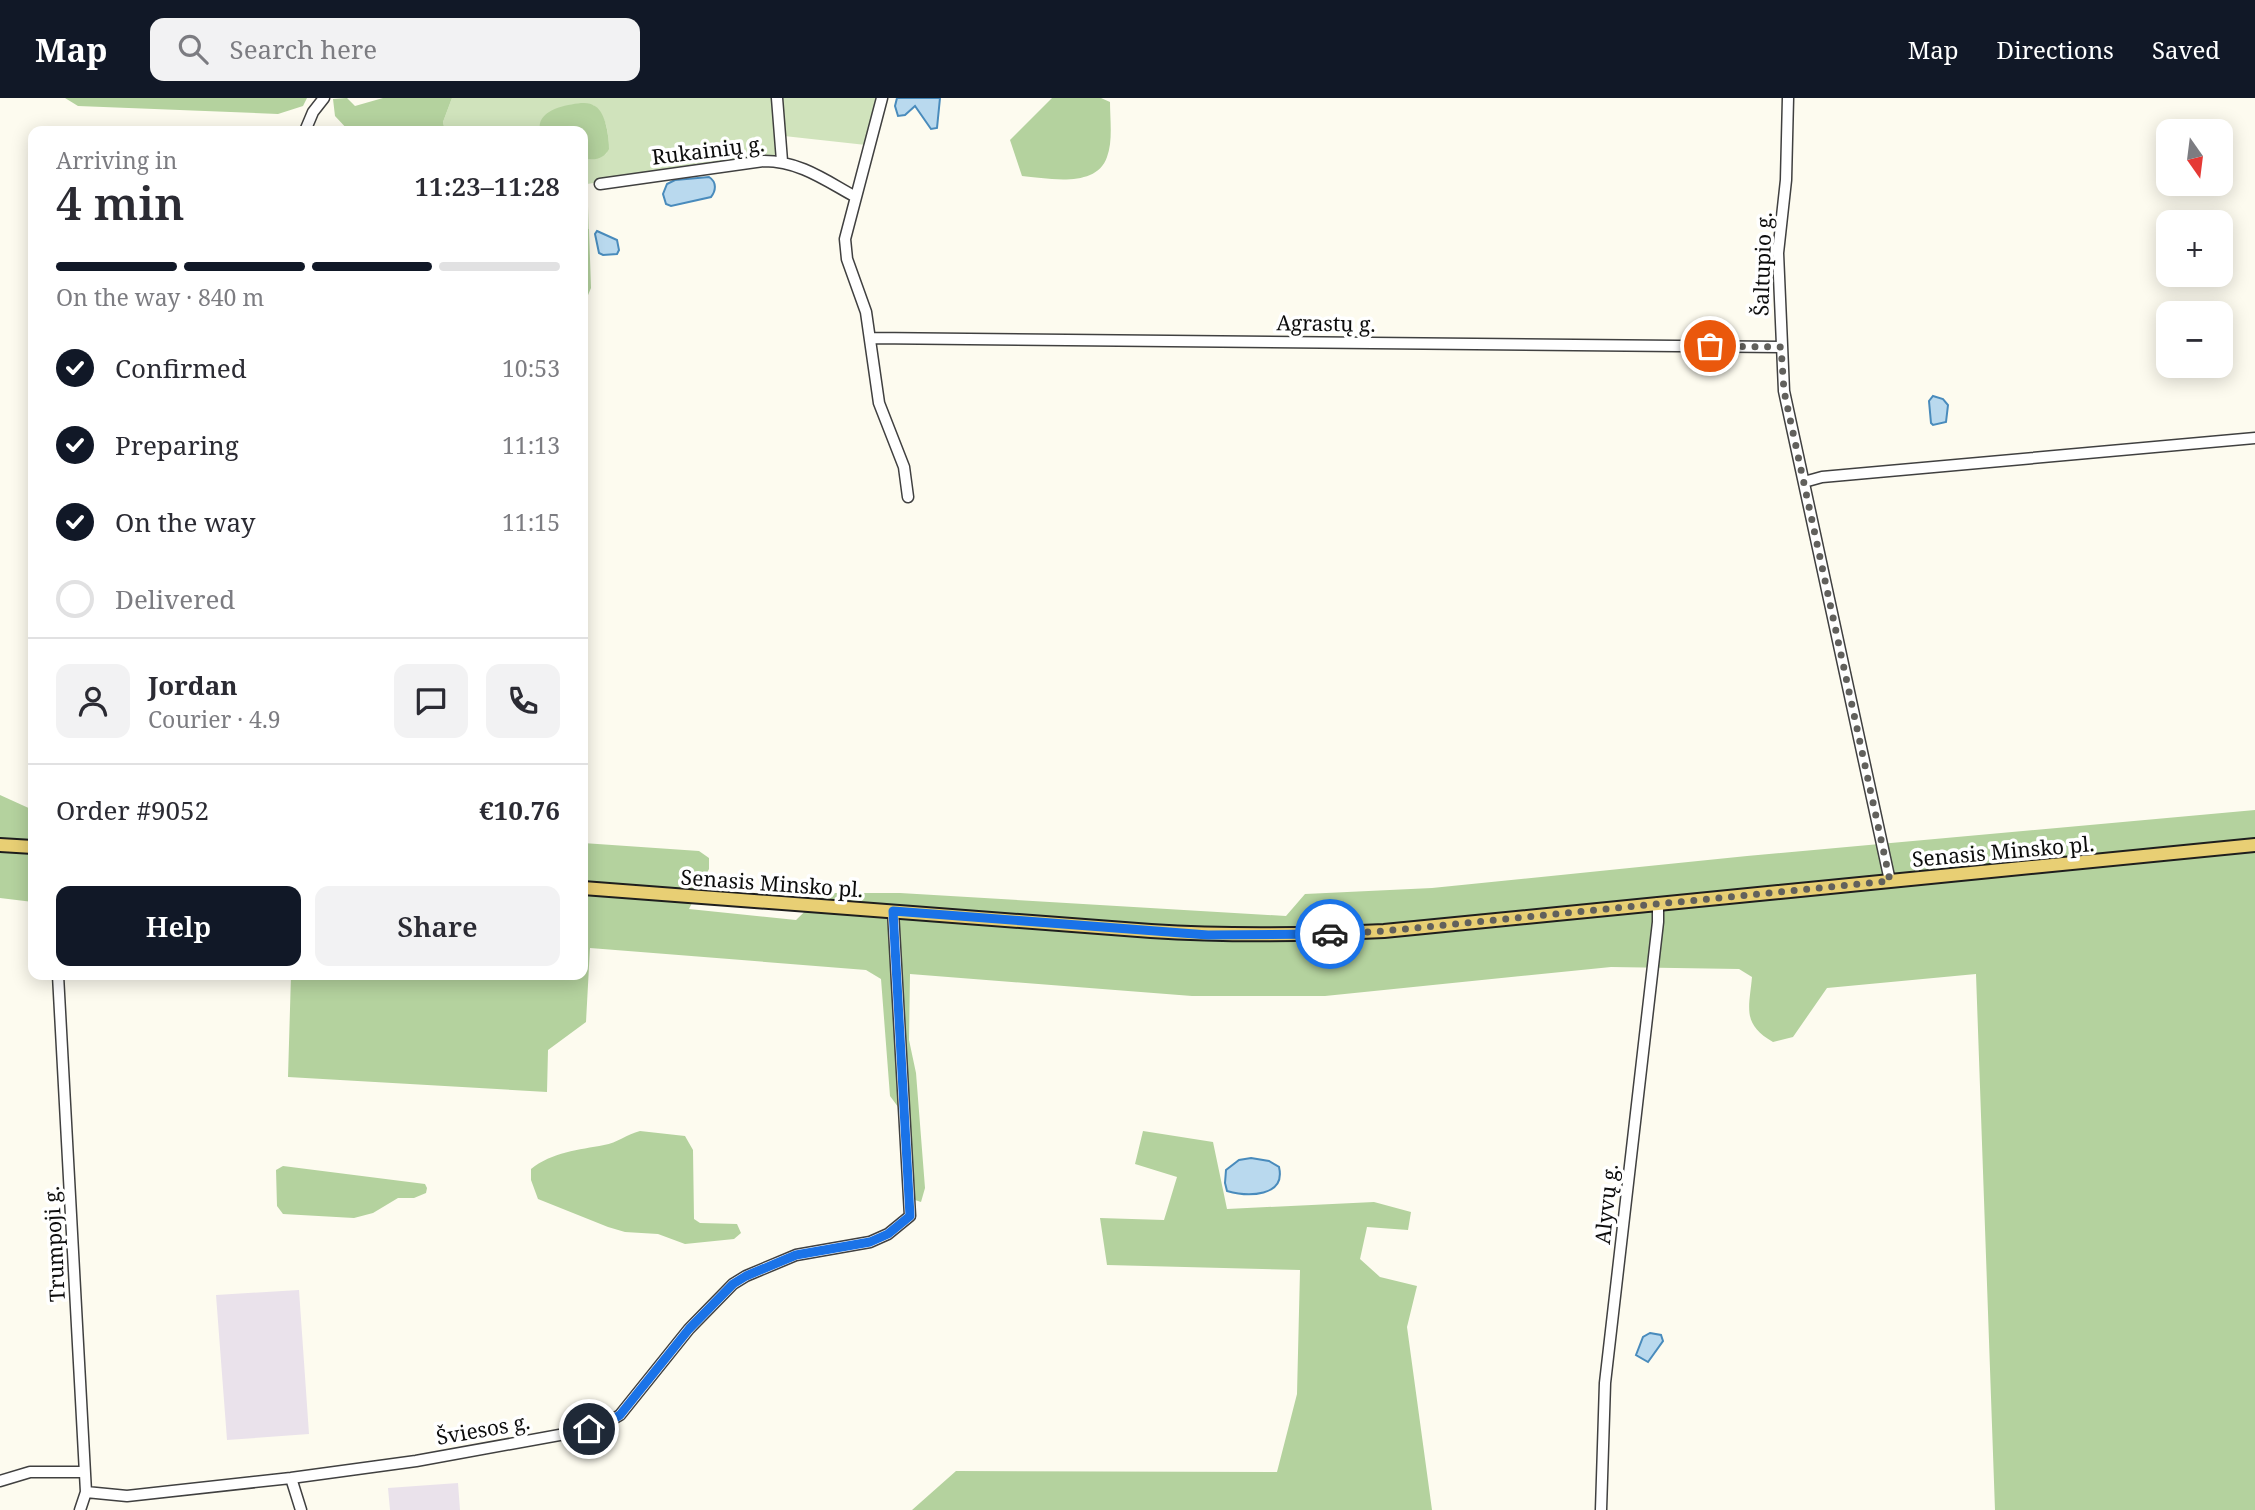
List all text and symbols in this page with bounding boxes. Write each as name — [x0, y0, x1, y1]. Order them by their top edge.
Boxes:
search box — [150, 18, 640, 81]
text: Map — [35, 27, 108, 72]
icon: search — [174, 30, 212, 68]
text: Search here — [230, 31, 377, 67]
text: Map — [1908, 33, 1959, 66]
text: Directions — [1997, 33, 2114, 66]
text: Saved — [2152, 33, 2220, 66]
north arrow — [2156, 119, 2233, 196]
map controls — [2156, 119, 2233, 378]
street label: Rukainių g. — [650, 129, 766, 171]
text: Arriving in — [56, 144, 177, 176]
text: 11:23–11:28 — [414, 168, 560, 204]
text: 4 min — [56, 171, 184, 233]
button: + — [2156, 210, 2233, 287]
street label: Šaltupio g. — [1746, 211, 1778, 317]
text: On the way · 840 m — [56, 281, 264, 313]
button: − — [2156, 301, 2233, 378]
street label: Agrastų g. — [1276, 308, 1376, 338]
pin — [1680, 316, 1740, 376]
icon: bag — [1691, 327, 1729, 365]
icon: check — [56, 349, 94, 387]
text: Confirmed — [115, 350, 247, 386]
text: 10:53 — [502, 352, 560, 384]
icon: check — [56, 426, 94, 464]
text: Preparing — [115, 427, 239, 463]
text: 11:13 — [502, 429, 560, 461]
icon: check — [56, 503, 94, 541]
text: On the way — [115, 504, 255, 540]
text: 11:15 — [502, 506, 560, 538]
text: Delivered — [115, 581, 235, 617]
button: person — [56, 664, 130, 738]
button: chat — [394, 664, 468, 738]
button: phone — [486, 664, 560, 738]
text: Jordan — [148, 667, 238, 703]
text: Courier · 4.9 — [148, 703, 281, 735]
text: Order #9052 — [56, 792, 209, 828]
text: €10.76 — [479, 792, 560, 828]
street label: Senasis Minsko pl. — [1911, 829, 2095, 873]
street label: Senasis Minsko pl. — [680, 863, 864, 903]
button: Help — [56, 886, 301, 966]
button: Share — [315, 886, 560, 966]
courier — [1295, 899, 1365, 969]
icon: car — [1311, 915, 1349, 953]
street label: Alyvų g. — [1588, 1162, 1624, 1246]
street label: Trumpoji g. — [37, 1185, 71, 1303]
pin — [559, 1399, 619, 1459]
street label: Šviesos g. — [434, 1407, 532, 1451]
icon: home — [570, 1410, 608, 1448]

